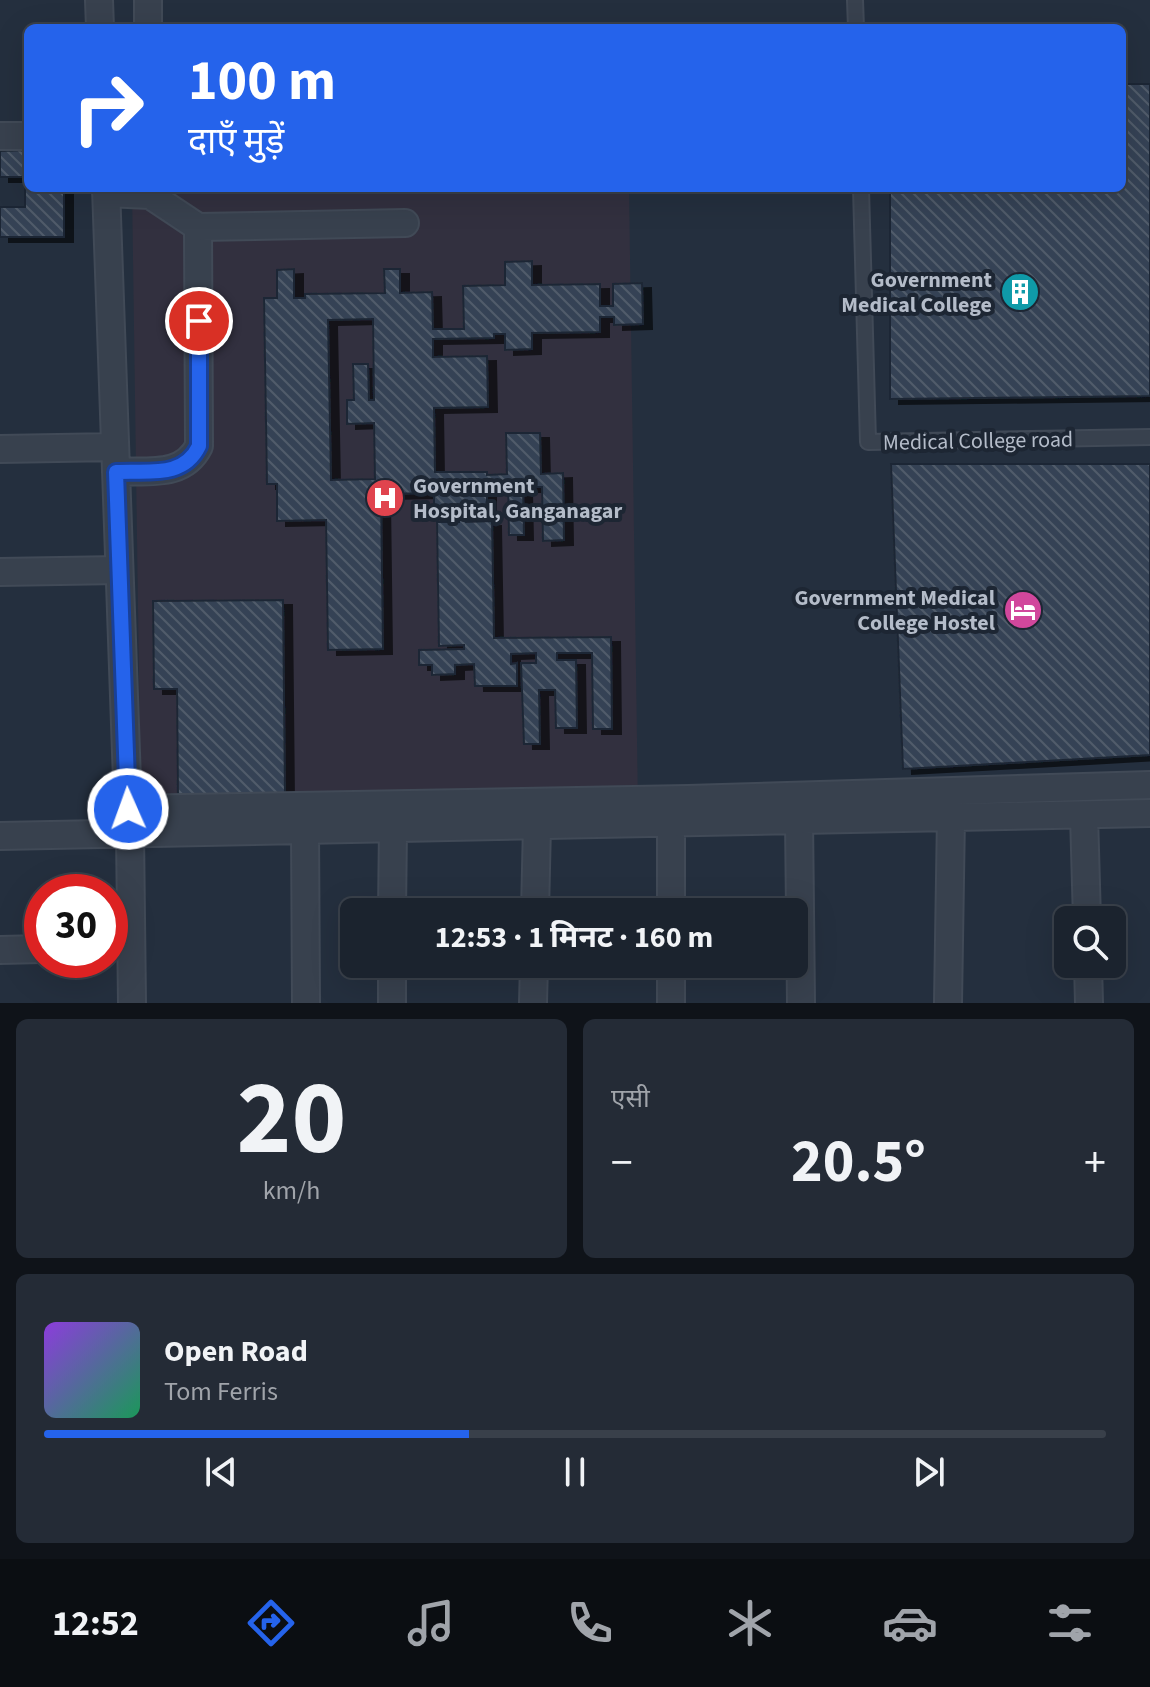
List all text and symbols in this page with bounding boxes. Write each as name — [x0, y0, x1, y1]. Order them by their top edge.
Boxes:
text: 100 m — [188, 42, 336, 121]
icon: right — [56, 56, 160, 160]
text: दाएँ मुड़ें — [188, 116, 284, 167]
place label: Government Medical College — [841, 264, 993, 321]
building icon: Government Medical College — [999, 271, 1041, 313]
pin — [165, 287, 233, 355]
icon: arrive — [177, 299, 221, 343]
street label: Medical College road — [883, 423, 1073, 459]
place label: Government Hospital, Ganganagar — [413, 470, 622, 527]
hospital icon: Government Hospital, Ganganagar — [364, 477, 406, 519]
place label: Government Medical College Hostel — [794, 582, 996, 639]
hotel icon: Government Medical College Hostel — [1002, 589, 1044, 631]
position arrow — [86, 767, 170, 851]
speed limit sign: 30 — [24, 874, 128, 978]
map controls — [1054, 906, 1126, 978]
button: search — [1054, 906, 1126, 978]
text: 12:53 · 1 मिनट · 160 m — [435, 916, 713, 959]
text: 20 — [237, 1046, 346, 1194]
text: एसी — [611, 1080, 650, 1117]
text: 20.5° — [791, 1120, 926, 1205]
text: − — [611, 1132, 633, 1195]
text: + — [1084, 1132, 1106, 1195]
text: km/h — [263, 1172, 320, 1209]
text: Open Road — [164, 1330, 308, 1373]
text: Tom Ferris — [164, 1373, 278, 1410]
icon: previous — [199, 1450, 243, 1494]
icon: pause — [553, 1450, 597, 1494]
icon: next — [907, 1450, 951, 1494]
icon: directions — [243, 1595, 299, 1651]
icon: music — [403, 1595, 459, 1651]
icon: phone — [562, 1595, 618, 1651]
icon: climate — [722, 1595, 778, 1651]
icon: car — [882, 1595, 938, 1651]
icon: filters — [1042, 1595, 1098, 1651]
text: 12:52 — [52, 1598, 139, 1649]

